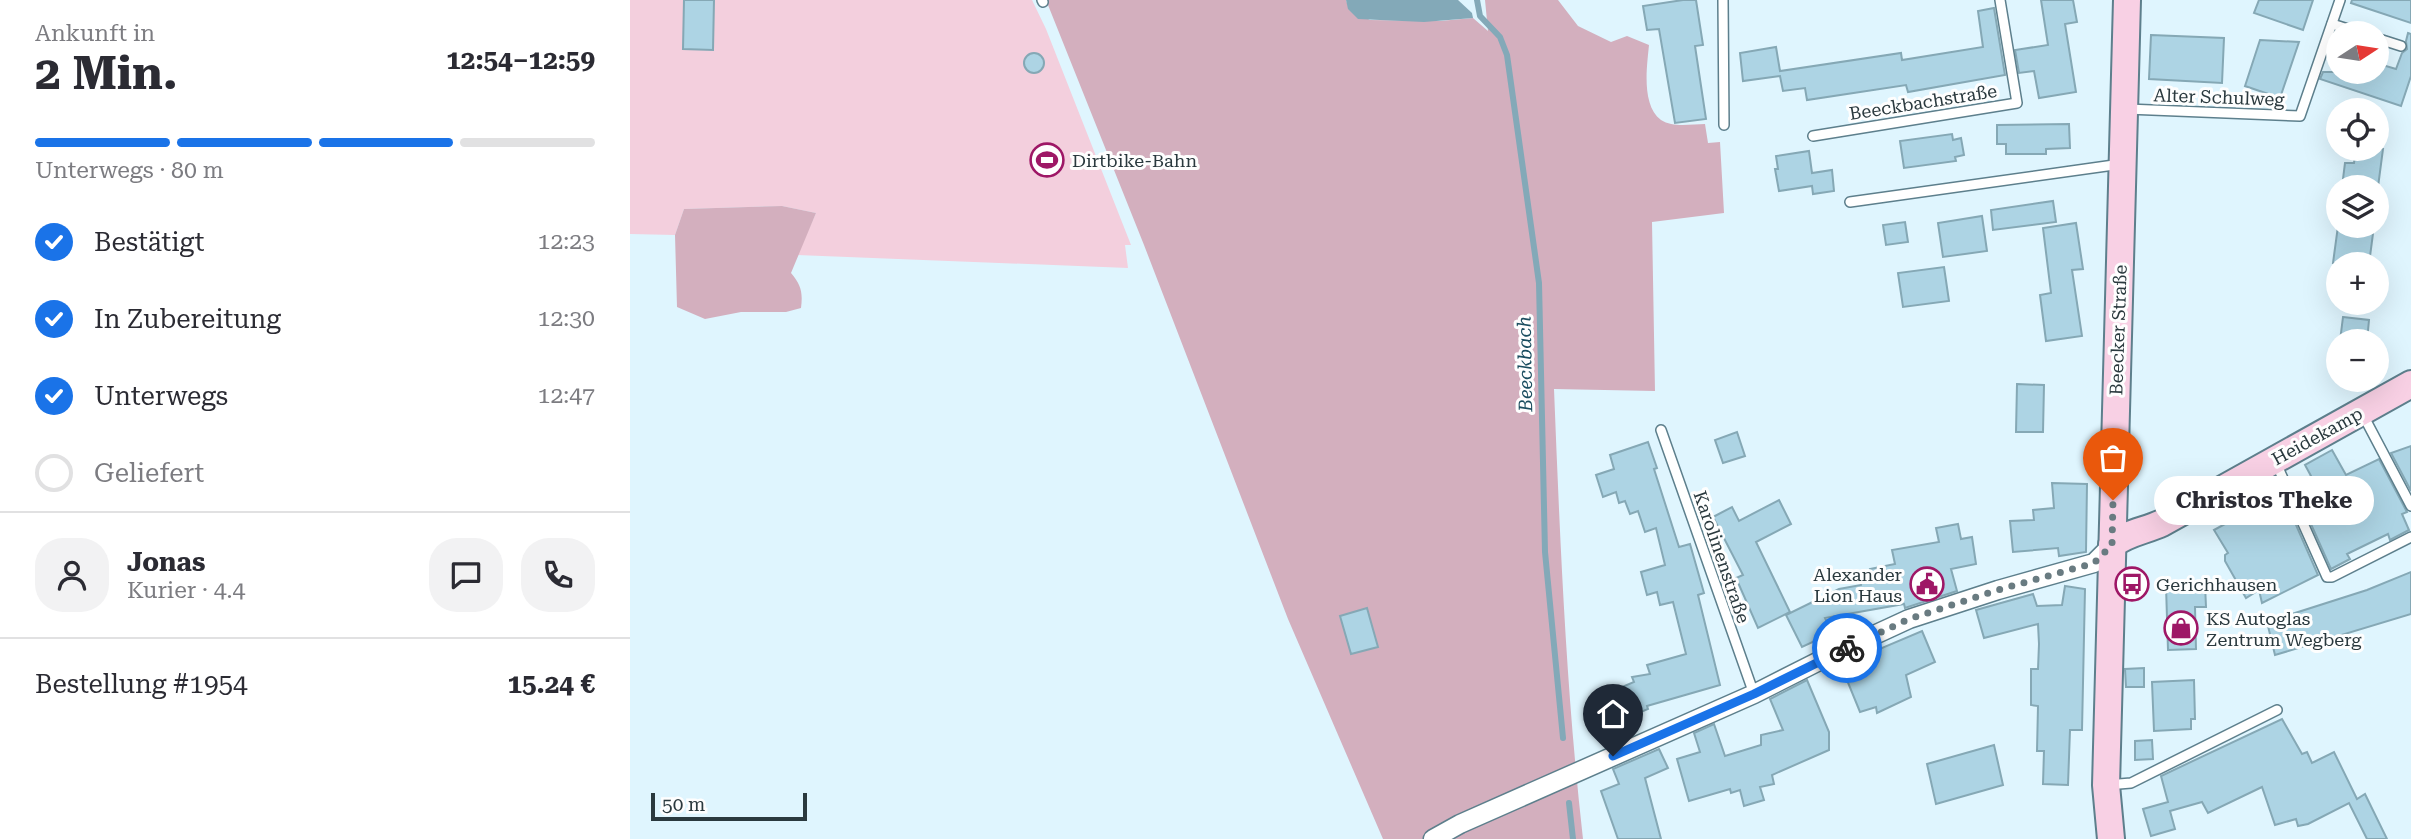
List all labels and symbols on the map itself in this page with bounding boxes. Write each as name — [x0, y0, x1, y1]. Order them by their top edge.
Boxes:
north arrow — [2326, 21, 2389, 84]
street label: Beeckbachstraße — [1848, 80, 1998, 124]
street label: Alter Schulweg — [2153, 84, 2286, 110]
sports icon: Dirtbike-Bahn — [1028, 141, 1066, 179]
place label: Dirtbike-Bahn — [1072, 150, 1197, 171]
street label: Beecker Straße — [2105, 264, 2131, 396]
water label: Beeckbach — [1513, 316, 1537, 413]
street label: Heidekamp — [2268, 402, 2366, 470]
pin — [2083, 428, 2143, 500]
callout: Christos Theke — [2155, 476, 2376, 524]
street label: Karolinenstraße — [1690, 488, 1755, 626]
place label: Alexander Lion Haus — [1813, 564, 1902, 606]
public building icon: Alexander Lion Haus — [1908, 565, 1946, 603]
bus stop icon: Gerichhausen — [2113, 565, 2151, 603]
place label: Gerichhausen — [2156, 574, 2278, 595]
place label: KS Autoglas Zentrum Wegberg — [2206, 608, 2362, 650]
shop icon: KS Autoglas Zentrum Wegberg — [2162, 609, 2200, 647]
courier — [1812, 613, 1882, 683]
pin — [1583, 684, 1643, 756]
scale bar — [651, 790, 807, 822]

